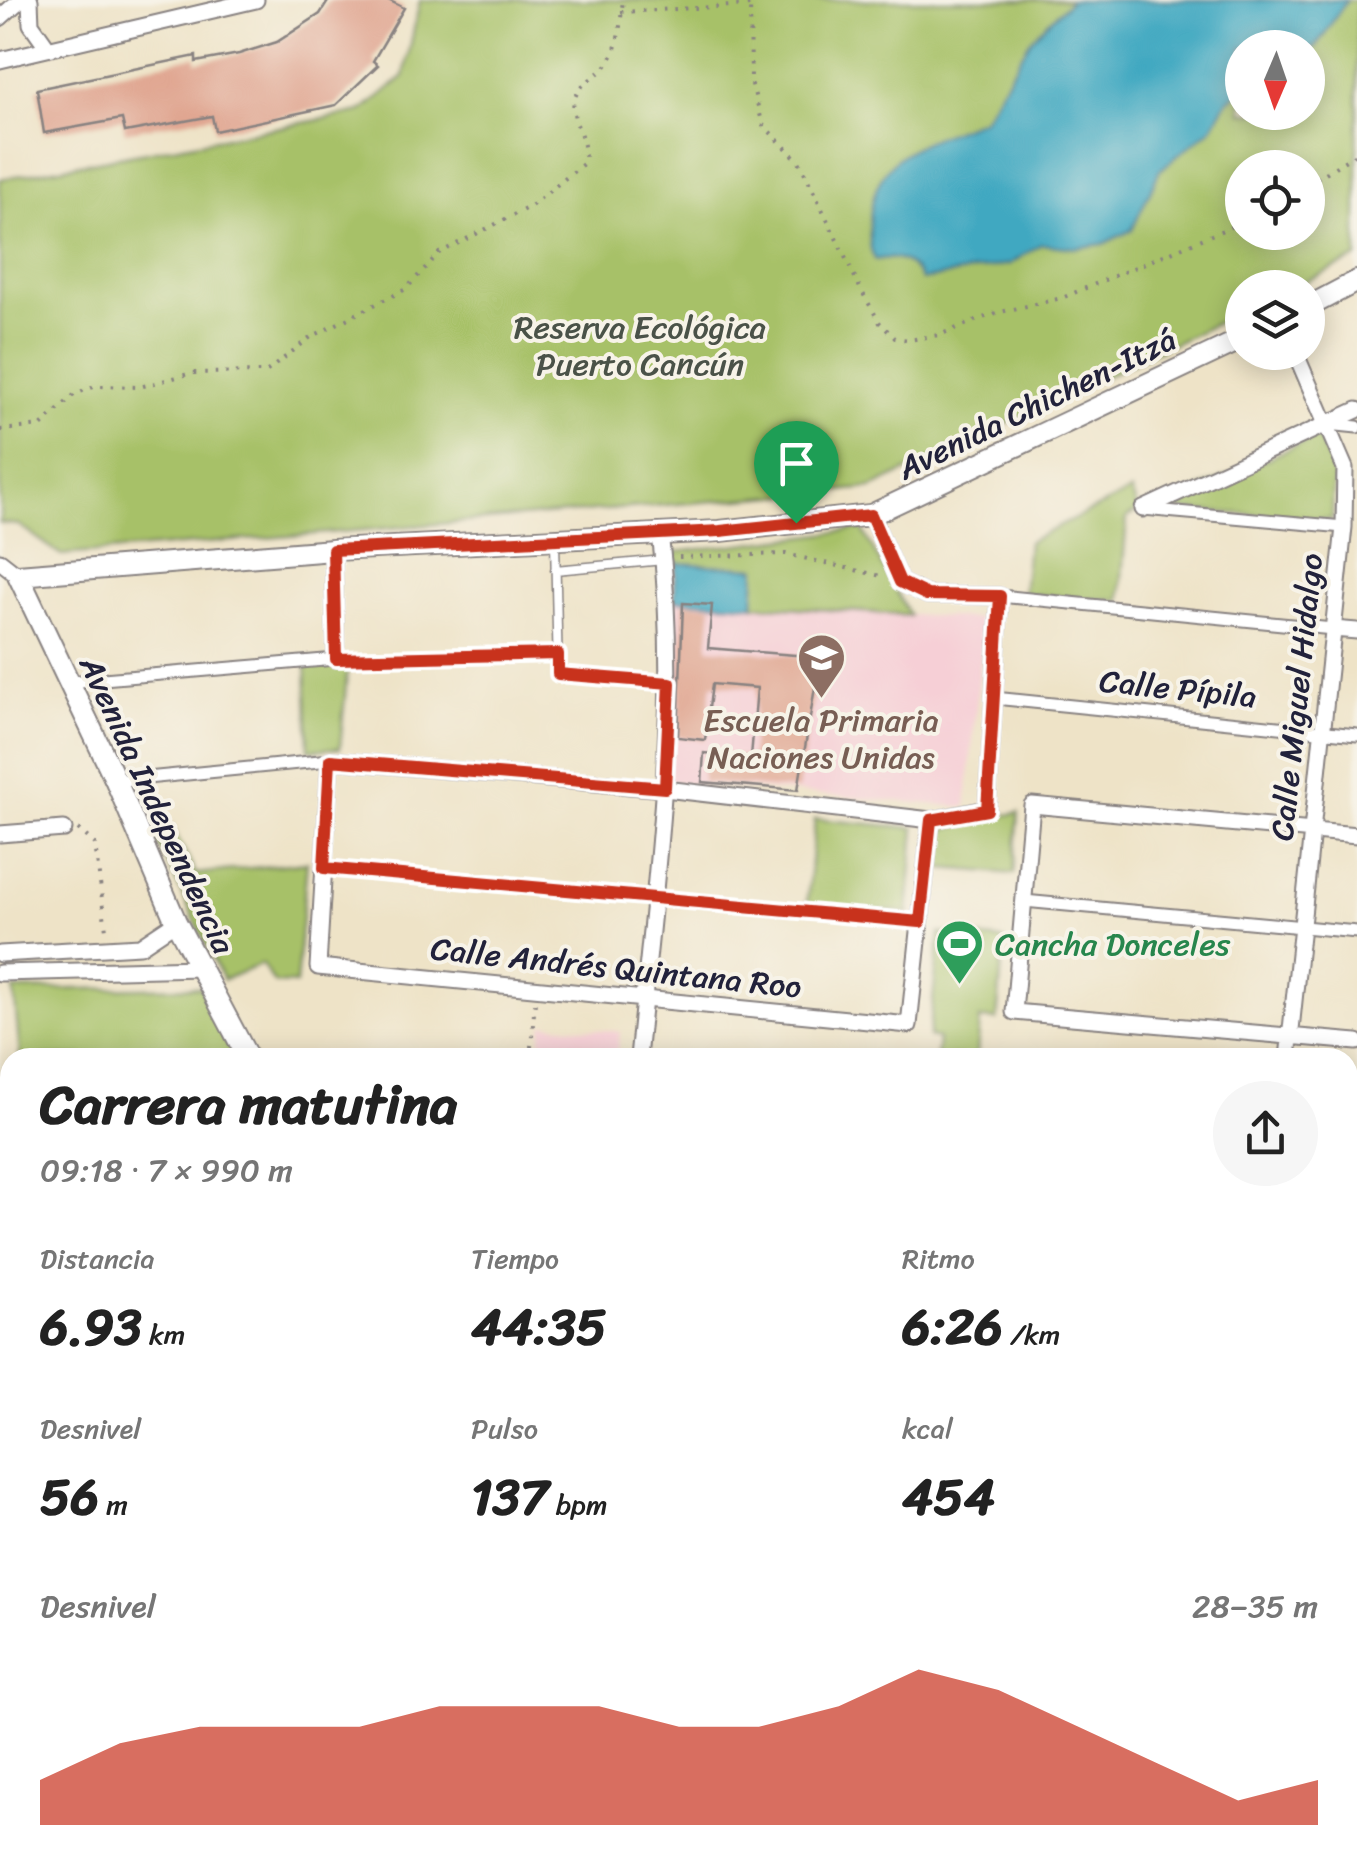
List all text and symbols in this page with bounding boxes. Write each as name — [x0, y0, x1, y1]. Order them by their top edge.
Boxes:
north arrow — [1225, 30, 1325, 130]
map controls — [1225, 30, 1325, 370]
button: locate — [1225, 150, 1325, 250]
button: layers — [1225, 270, 1325, 370]
park label: Reserva Ecológica Puerto Cancún — [514, 299, 766, 393]
street label: Avenida Chichen-Itzá — [887, 312, 1186, 497]
pin — [754, 421, 839, 524]
icon: arrive — [769, 436, 824, 491]
street label: Calle Miguel Hidalgo — [1254, 551, 1340, 843]
school or university icon: Escuela Primaria Naciones Unidas — [795, 632, 847, 700]
street label: Avenida Independencia — [62, 645, 252, 965]
street label: Calle Pípila — [1097, 652, 1259, 726]
place label: Escuela Primaria Naciones Unidas — [703, 692, 939, 786]
place label: Cancha Donceles — [995, 916, 1231, 973]
sports icon: Cancha Donceles — [934, 918, 986, 986]
street label: Calle Andrés Quintana Roo — [428, 920, 804, 1016]
text: Carrera matutina — [40, 1056, 458, 1153]
button: share — [1213, 1081, 1318, 1186]
text: 09:18 · 7 × 990 m — [40, 1142, 293, 1199]
text: Distancia — [40, 1234, 155, 1283]
text: Tiempo — [471, 1234, 559, 1283]
text: Ritmo — [902, 1234, 975, 1283]
text: 6.93 — [40, 1283, 142, 1372]
text: 44:35 — [471, 1283, 607, 1372]
text: 6:26 — [902, 1283, 1003, 1372]
text: km — [142, 1310, 185, 1359]
text: /km — [1003, 1310, 1060, 1359]
text: Desnivel — [40, 1404, 141, 1453]
text: Pulso — [471, 1404, 538, 1453]
text: kcal — [902, 1404, 953, 1453]
text: 56 — [40, 1453, 99, 1542]
text: 137 — [471, 1453, 548, 1542]
text: 454 — [902, 1453, 995, 1542]
text: m — [99, 1480, 128, 1529]
text: bpm — [548, 1480, 607, 1529]
text: Desnivel — [40, 1578, 156, 1635]
text: 28–35 m — [1192, 1578, 1318, 1635]

